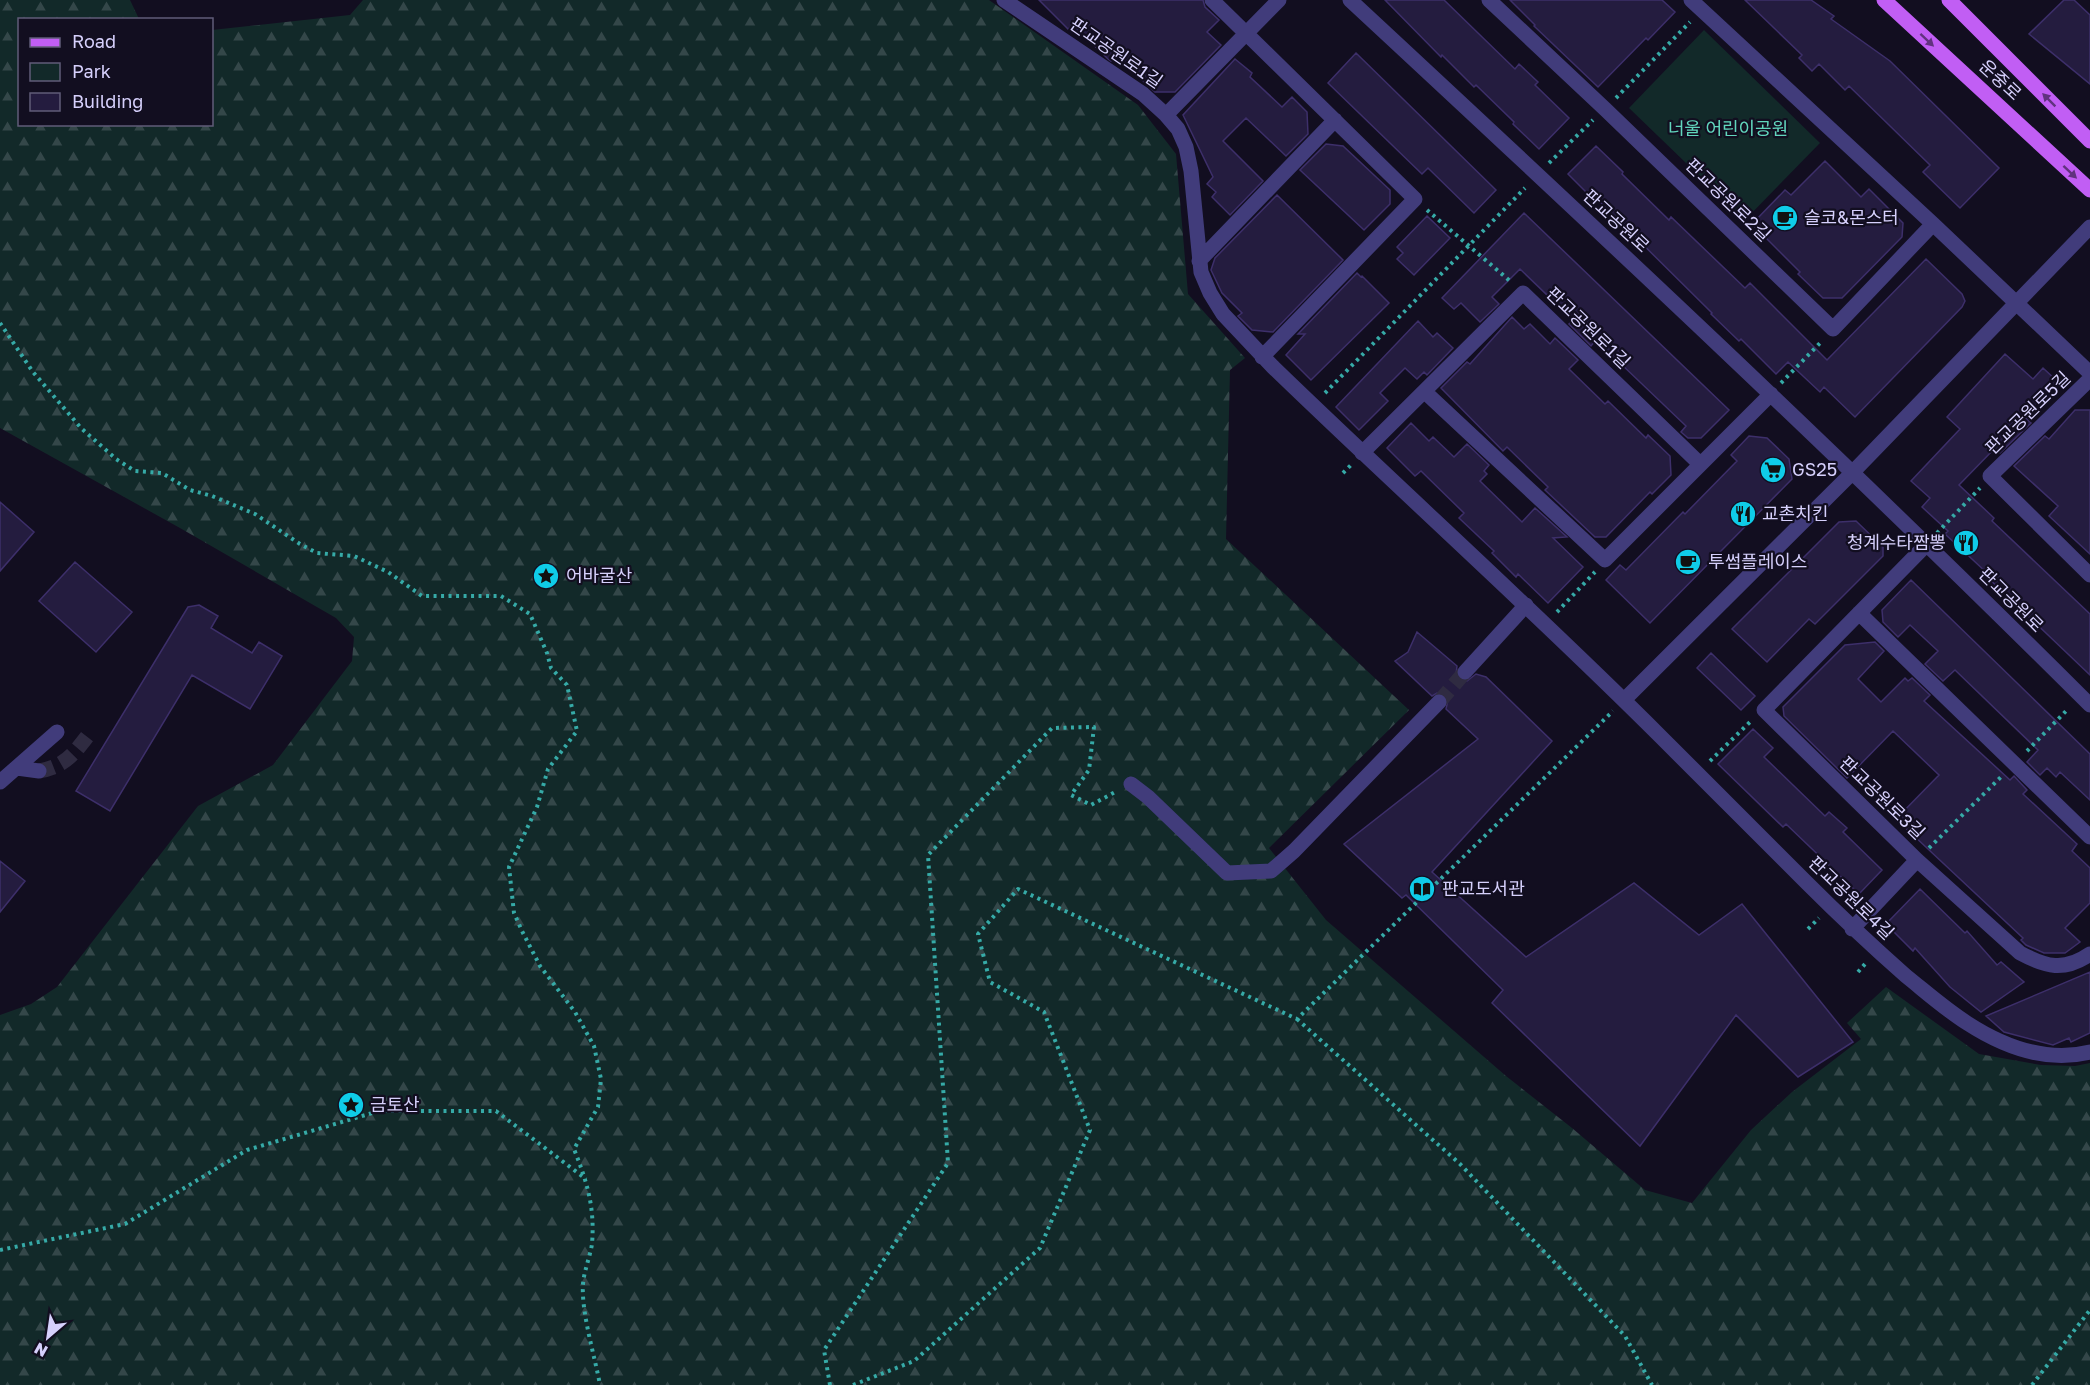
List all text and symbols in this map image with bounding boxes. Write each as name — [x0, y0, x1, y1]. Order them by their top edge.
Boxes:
street label: 판교공원로1길 — [1066, 12, 1167, 92]
legend — [18, 18, 213, 126]
text: Road — [72, 30, 116, 52]
one-way arrow — [1920, 32, 1934, 46]
street label: 운중로 — [1975, 54, 2026, 104]
text: Park — [72, 60, 111, 82]
text: Building — [72, 90, 143, 112]
one-way arrow — [2042, 93, 2056, 107]
park label: 너울 어린이공원 — [1668, 117, 1788, 139]
street label: 판교공원로2길 — [1682, 153, 1776, 245]
one-way arrow — [2063, 165, 2078, 179]
street label: 판교공원로 — [1579, 184, 1654, 257]
cafe icon: 슬코&몬스터 — [1770, 203, 1800, 233]
place label: 슬코&몬스터 — [1804, 206, 1899, 228]
street label: 판교공원로1길 — [1542, 282, 1635, 373]
street label: 판교공원로5길 — [1980, 366, 2074, 458]
supermarket icon: GS25 — [1758, 455, 1788, 485]
place label: GS25 — [1792, 458, 1837, 480]
restaurant icon: 교촌치킨 — [1728, 499, 1758, 529]
place label: 교촌치킨 — [1762, 502, 1828, 524]
restaurant icon: 청계수타짬뽕 — [1951, 528, 1981, 558]
place label: 청계수타짬뽕 — [1847, 531, 1946, 553]
cafe icon: 투썸플레이스 — [1673, 547, 1703, 577]
place label: 투썸플레이스 — [1708, 550, 1807, 572]
place icon: 어바굴산 — [531, 561, 561, 591]
street label: 판교공원로 — [1975, 562, 2049, 636]
place label: 어바굴산 — [566, 564, 632, 586]
street label: 판교공원로3길 — [1836, 751, 1930, 843]
street label: 판교공원로4길 — [1804, 851, 1899, 944]
library icon: 판교도서관 — [1407, 874, 1437, 904]
place label: 판교도서관 — [1442, 877, 1525, 899]
place icon: 금토산 — [336, 1090, 366, 1120]
place label: 금토산 — [370, 1093, 420, 1115]
north arrow — [18, 1307, 78, 1367]
text: N — [31, 1338, 51, 1362]

